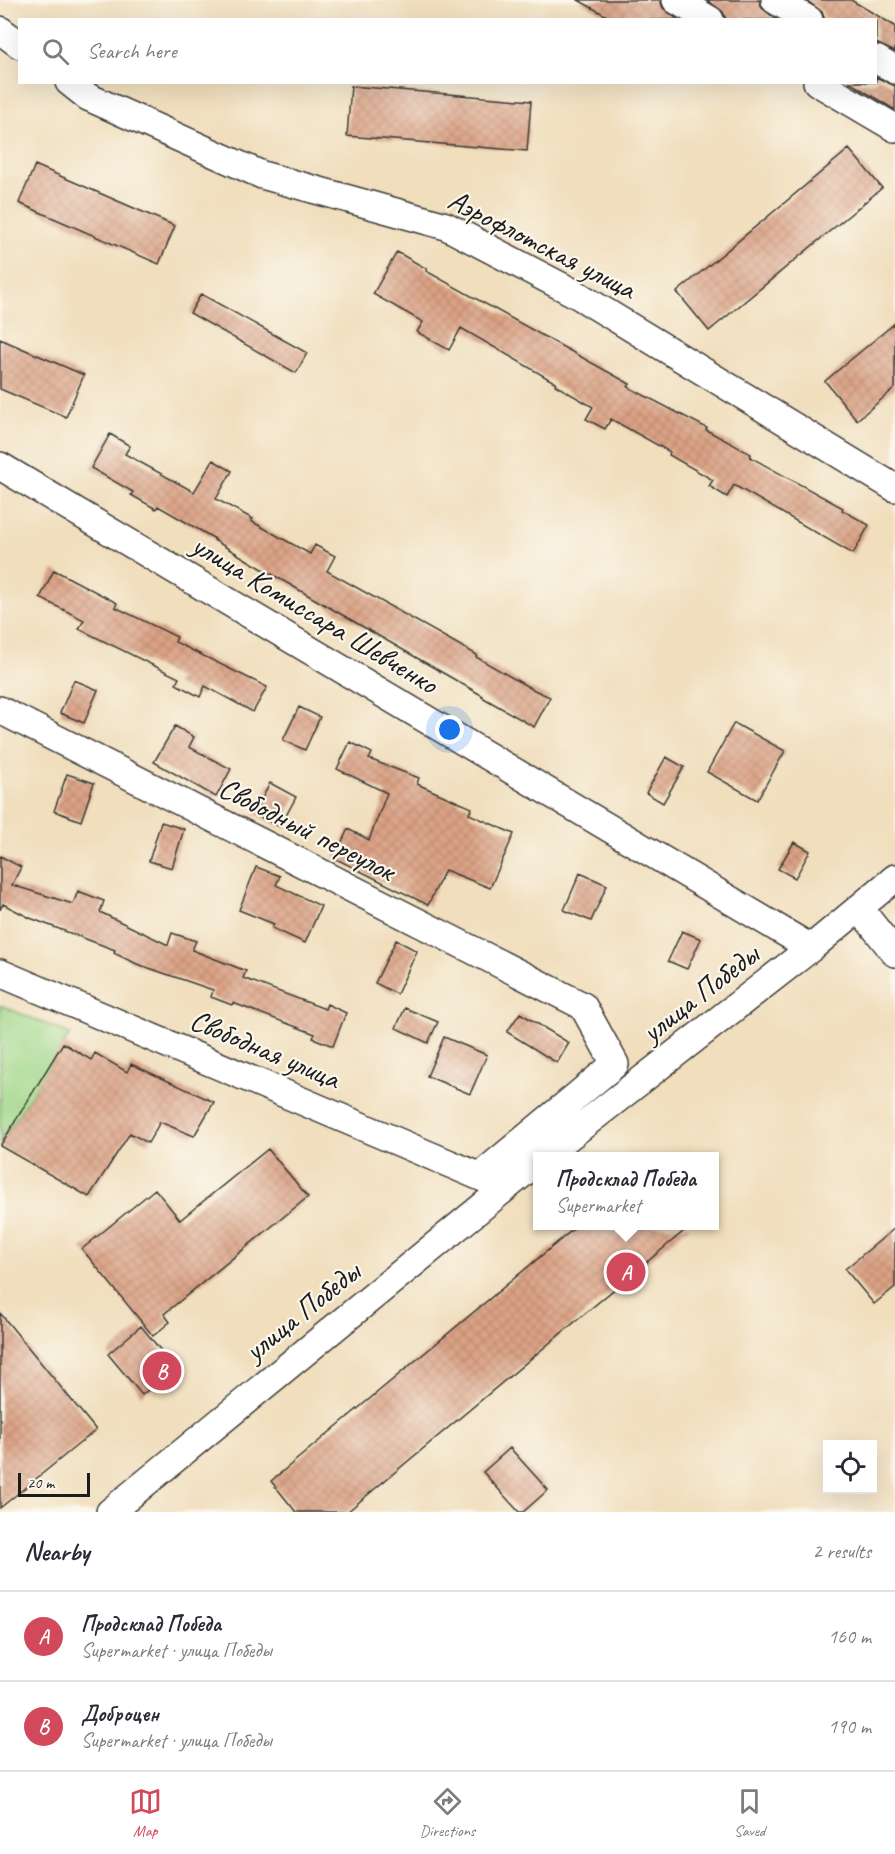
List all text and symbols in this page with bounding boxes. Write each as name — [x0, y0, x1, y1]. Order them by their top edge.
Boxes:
search box — [18, 18, 877, 84]
icon: search — [39, 35, 72, 68]
text: Search here — [87, 37, 177, 65]
street label: Аэрофлотская улица — [442, 180, 644, 308]
street label: улица Комиссара Шевченко — [183, 525, 446, 703]
your location — [435, 715, 464, 744]
street label: Свободный переулок — [213, 768, 404, 891]
street label: улица Победы — [632, 934, 768, 1052]
street label: Свободная улица — [184, 1000, 347, 1098]
popup — [533, 1152, 719, 1230]
text: Продсклад Победа — [556, 1165, 696, 1193]
text: Supermarket — [556, 1193, 641, 1218]
pin: A — [606, 1250, 646, 1294]
street label: улица Победы — [235, 1251, 369, 1371]
pin: B — [142, 1348, 182, 1394]
map controls — [823, 1440, 877, 1494]
button: locate — [823, 1440, 877, 1494]
scale bar — [18, 1470, 90, 1498]
text: 20 m — [27, 1473, 54, 1493]
text: Nearby — [24, 1535, 89, 1568]
text: 2 results — [812, 1539, 871, 1564]
text: Продсклад Победа — [81, 1610, 221, 1638]
text: A — [38, 1624, 49, 1649]
text: 160 m — [828, 1624, 871, 1649]
text: Supermarket · улица Победы — [81, 1638, 272, 1663]
text: Доброцен — [81, 1700, 159, 1728]
text: B — [38, 1714, 49, 1739]
text: 190 m — [828, 1714, 871, 1739]
text: Supermarket · улица Победы — [81, 1728, 272, 1753]
tab: Map — [129, 1785, 162, 1841]
tab: Directions — [420, 1785, 475, 1841]
tab: Saved — [733, 1785, 766, 1841]

